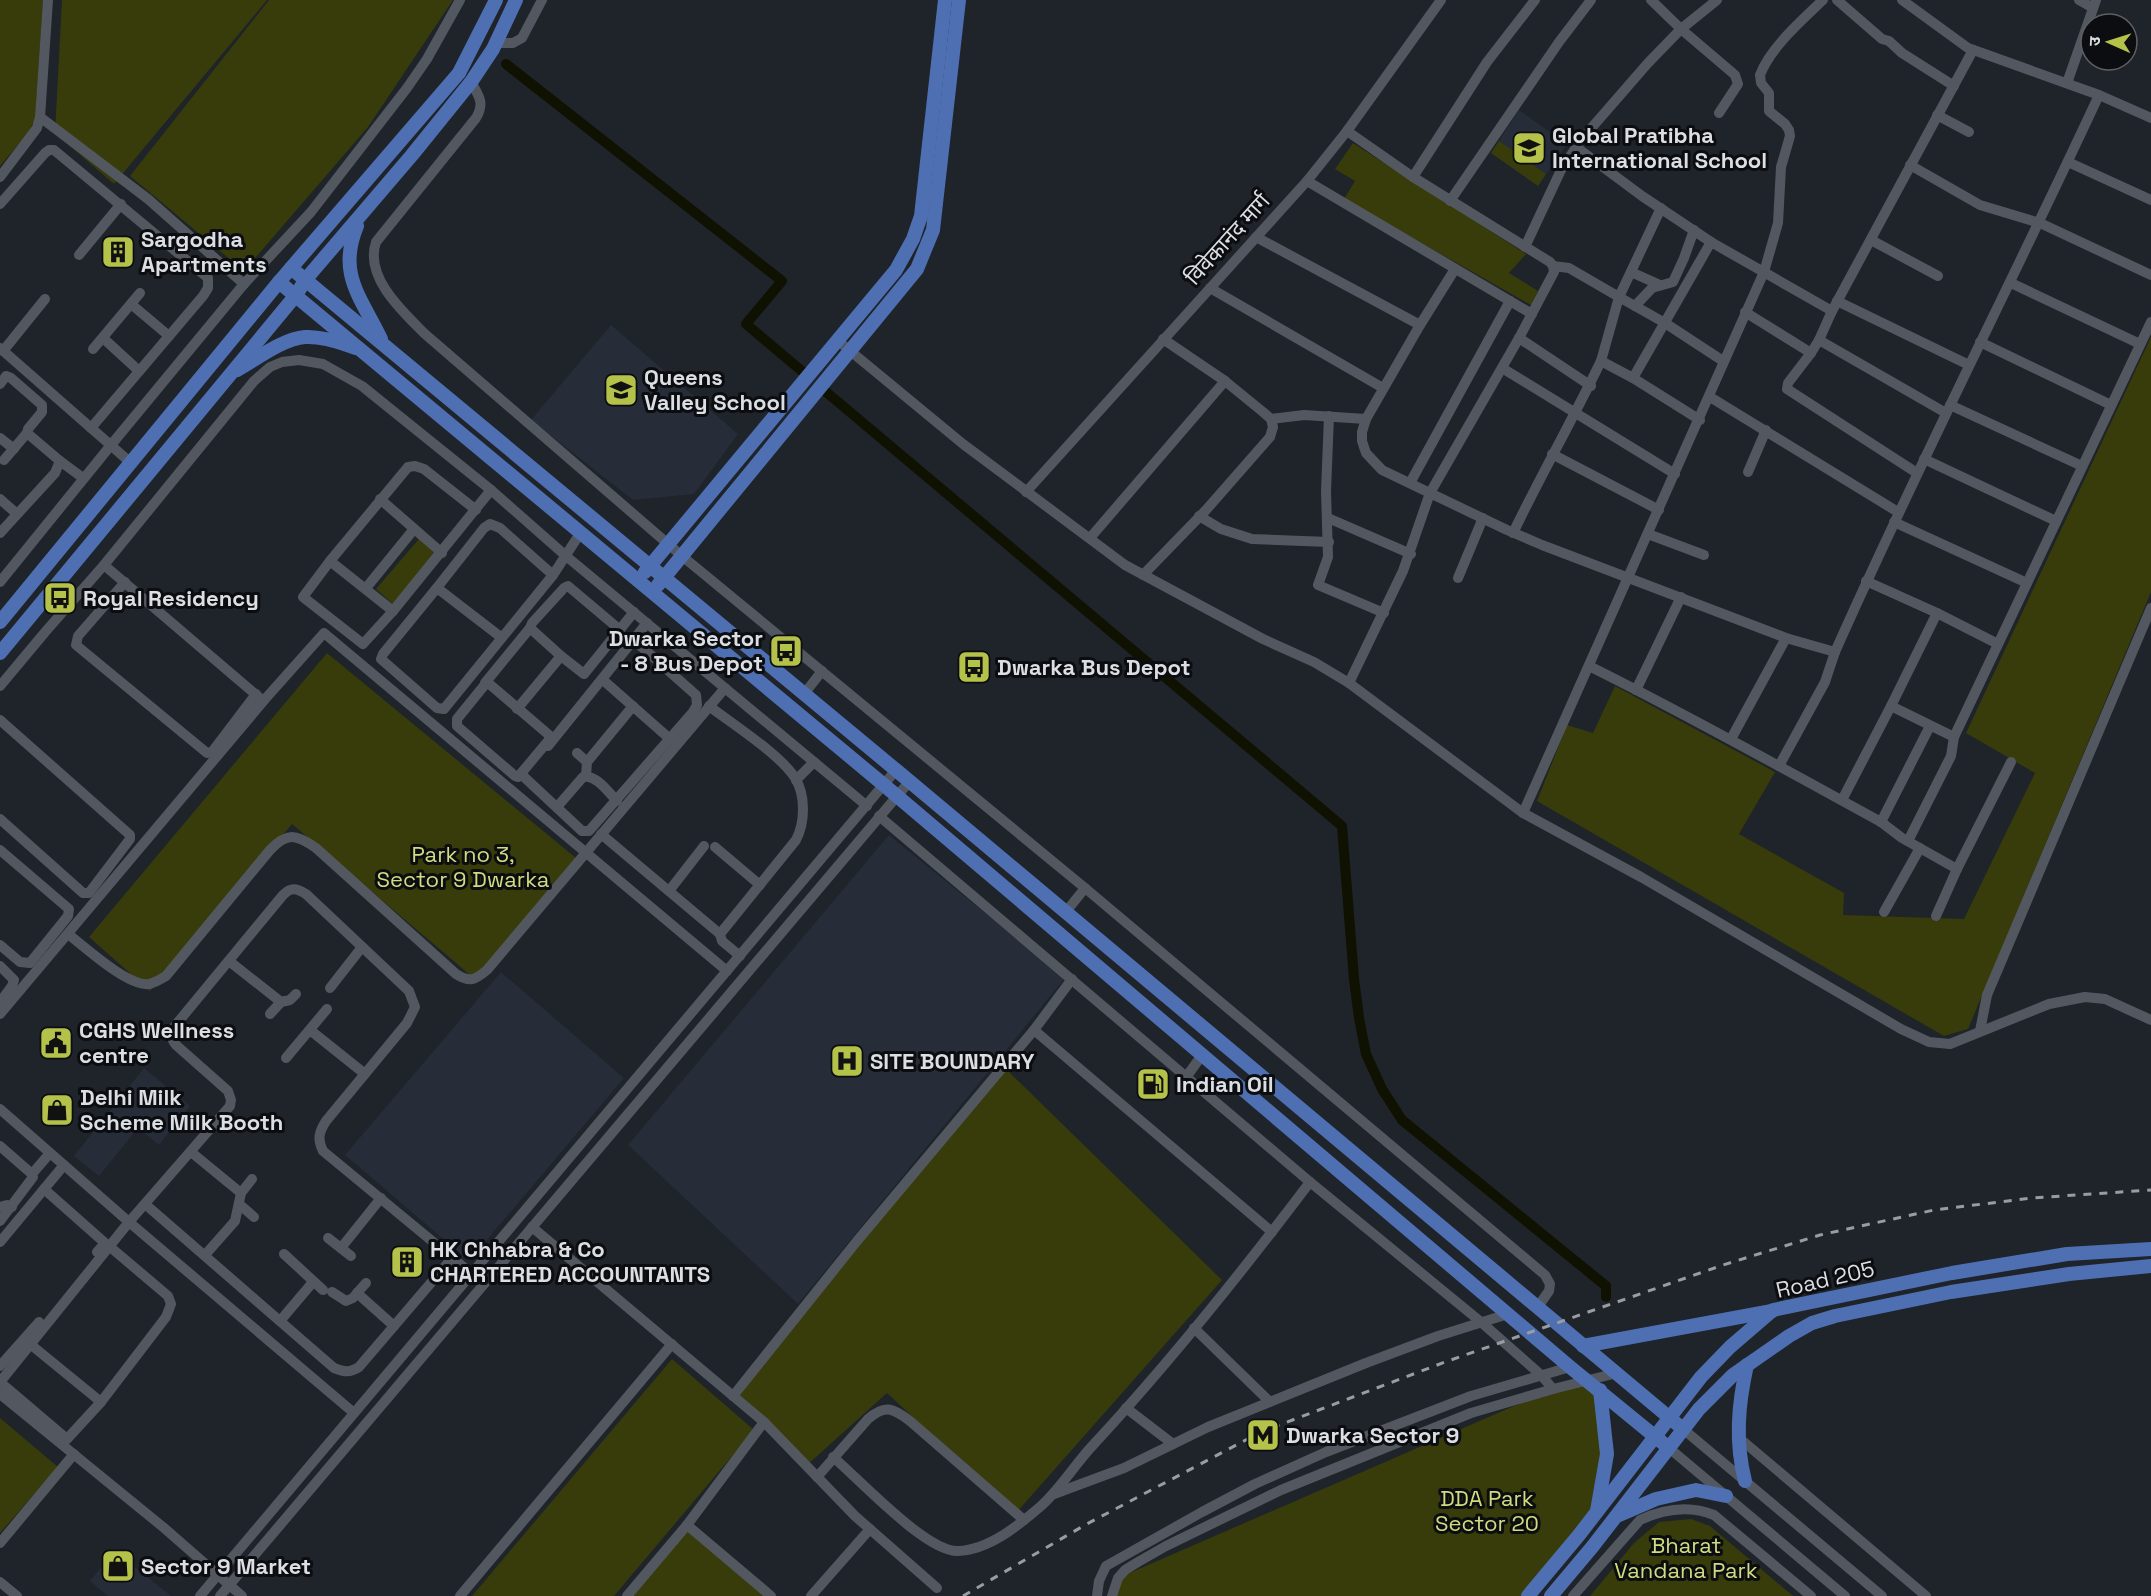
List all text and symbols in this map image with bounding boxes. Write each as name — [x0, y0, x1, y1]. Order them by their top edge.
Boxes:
north arrow — [2079, 12, 2139, 72]
text: उ — [2084, 35, 2105, 46]
place label: Global Pratibha International School — [1552, 121, 1767, 174]
school or university icon: Global Pratibha International School — [1511, 130, 1547, 166]
street label: विवेकानंद मार्ग — [1179, 187, 1276, 291]
place label: Sargodha Apartments — [141, 225, 267, 278]
building icon: Sargodha Apartments — [100, 234, 136, 270]
place label: Queens Valley School — [644, 363, 786, 416]
school or university icon: Queens Valley School — [603, 372, 639, 408]
bus stop icon: Royal Residency — [42, 580, 78, 616]
place label: Royal Residency — [83, 584, 259, 612]
place label: Dwarka Sector - 8 Bus Depot — [609, 624, 763, 677]
bus stop icon: Dwarka Sector - 8 Bus Depot — [768, 633, 804, 669]
bus stop icon: Dwarka Bus Depot — [956, 649, 992, 685]
place label: Dwarka Bus Depot — [997, 653, 1191, 681]
park label: Park no 3, Sector 9 Dwarka — [377, 840, 550, 893]
place label: CGHS Wellness centre — [79, 1016, 234, 1069]
public building icon: CGHS Wellness centre — [38, 1025, 74, 1061]
hospital icon: SITE BOUNDARY — [829, 1043, 865, 1079]
place label: SITE BOUNDARY — [870, 1047, 1035, 1075]
fuel station icon: Indian Oil — [1135, 1066, 1171, 1102]
place label: Indian Oil — [1176, 1070, 1274, 1098]
place label: Delhi Milk Scheme Milk Booth — [80, 1083, 283, 1136]
shop icon: Delhi Milk Scheme Milk Booth — [39, 1092, 75, 1128]
place label: HK Chhabra & Co CHARTERED ACCOUNTANTS — [430, 1235, 710, 1288]
building icon: HK Chhabra & Co CHARTERED ACCOUNTANTS — [389, 1244, 425, 1280]
street label: Road 205 — [1773, 1254, 1877, 1304]
metro station icon: Dwarka Sector 9 — [1245, 1417, 1281, 1453]
place label: Dwarka Sector 9 — [1286, 1421, 1459, 1449]
park label: DDA Park Sector 20 — [1435, 1484, 1539, 1537]
park label: Bharat Vandana Park — [1614, 1531, 1758, 1584]
shop icon: Sector 9 Market — [100, 1548, 136, 1584]
place label: Sector 9 Market — [141, 1552, 311, 1580]

